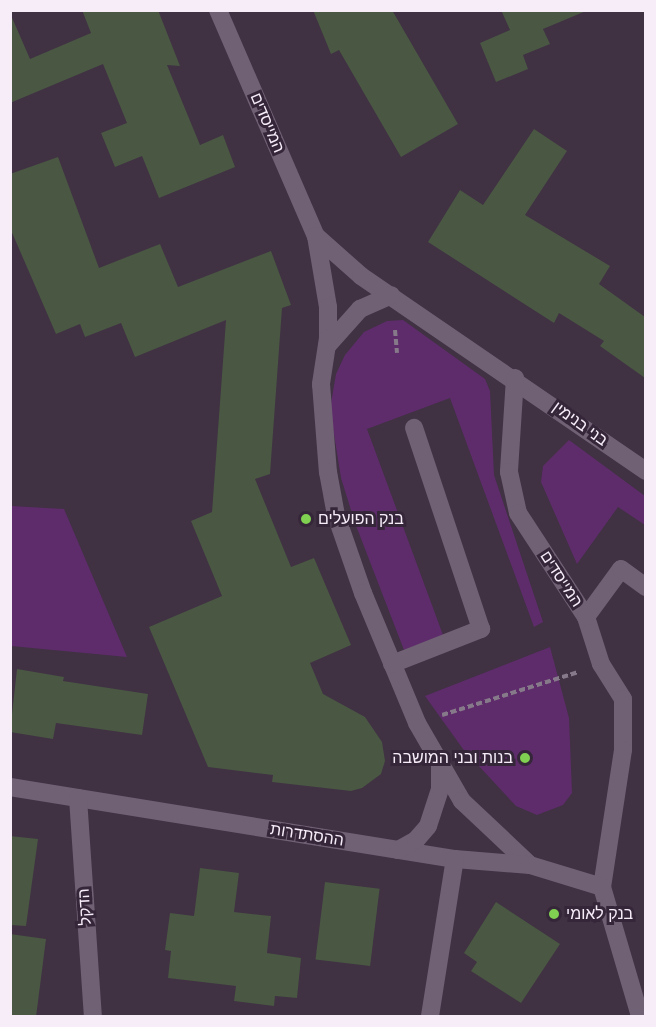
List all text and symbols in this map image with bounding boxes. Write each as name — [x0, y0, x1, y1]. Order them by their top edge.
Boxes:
street label: המייסדים — [246, 90, 288, 156]
street label: בני בנימין — [549, 398, 611, 450]
place label: בנק הפועלים — [318, 509, 404, 529]
marker: בנק הפועלים — [299, 512, 313, 526]
street label: המייסדים — [536, 547, 586, 611]
place label: בנות ובני המושבה — [392, 748, 513, 768]
marker: בנות ובני המושבה — [518, 751, 532, 765]
street label: ההסתדרות — [269, 820, 345, 850]
street label: הדקל — [74, 888, 96, 926]
place label: בנק לאומי — [566, 904, 633, 924]
marker: בנק לאומי — [547, 907, 561, 921]

